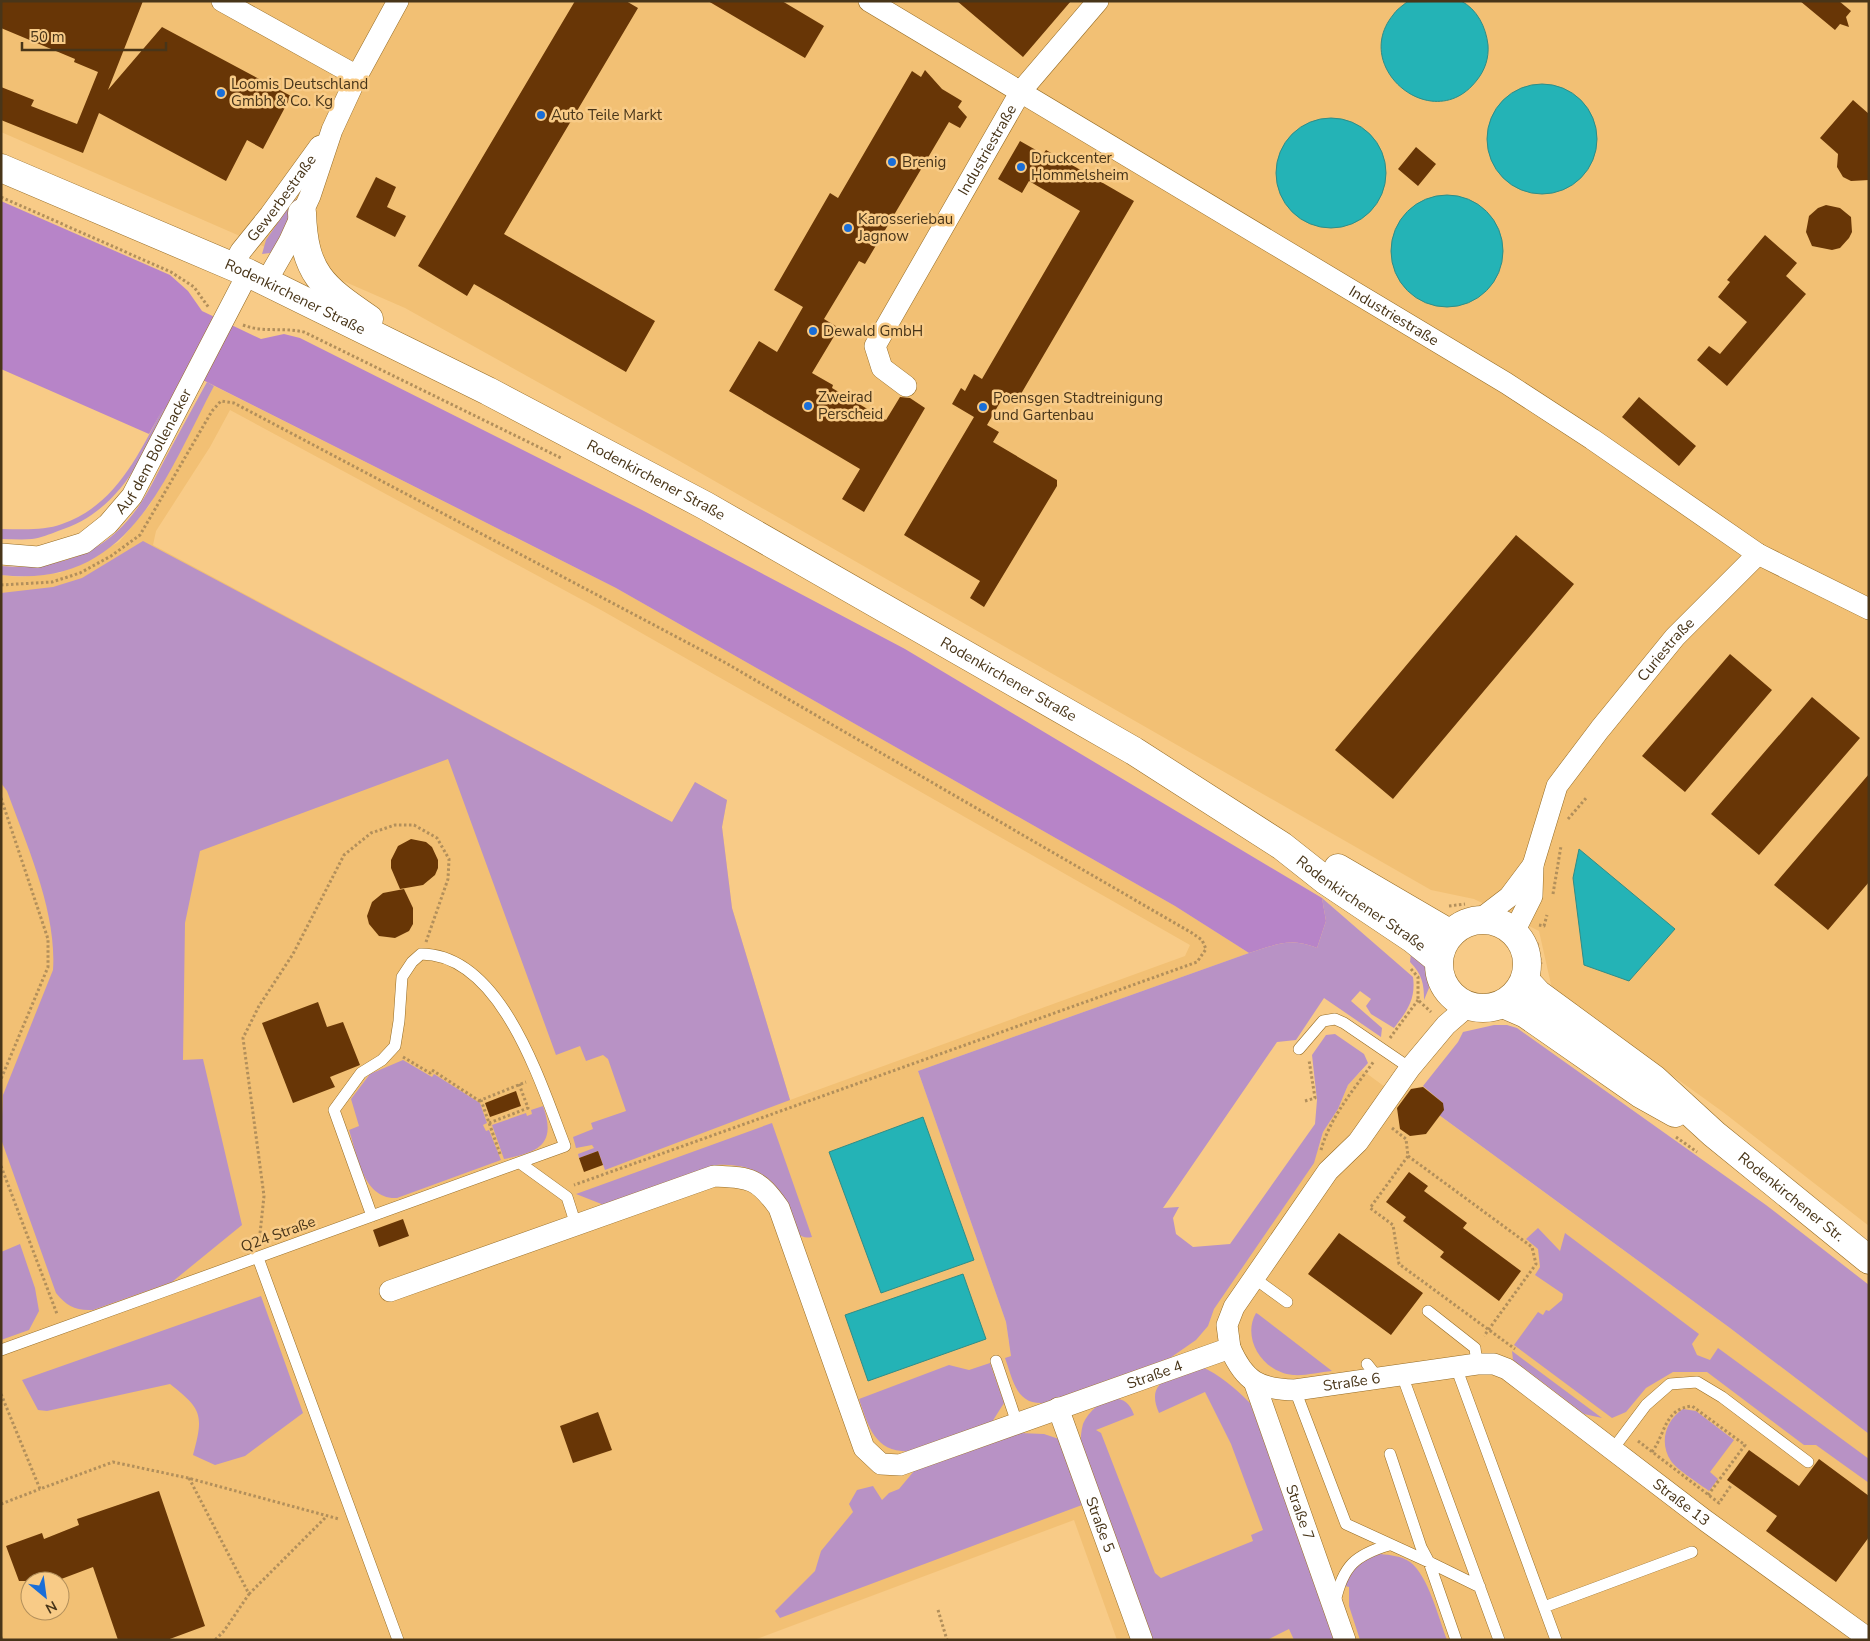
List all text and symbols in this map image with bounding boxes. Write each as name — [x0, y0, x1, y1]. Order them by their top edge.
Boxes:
scale bar — [22, 20, 166, 52]
text: 50 m — [30, 27, 65, 47]
place label: Loomis Deutschland Gmbh & Co. Kg — [231, 74, 368, 111]
marker: Loomis Deutschland Gmbh & Co. Kg — [215, 87, 227, 99]
street label: Industriestraße — [953, 101, 1021, 199]
place label: Auto Teile Markt — [551, 105, 663, 125]
marker: Auto Teile Markt — [535, 109, 547, 121]
place label: Druckcenter Hommelsheim — [1031, 148, 1129, 185]
street label: Gewerbestraße — [242, 150, 321, 246]
place label: Brenig — [902, 152, 946, 172]
marker: Brenig — [886, 156, 898, 168]
marker: Druckcenter Hommelsheim — [1015, 161, 1027, 173]
place label: Karosseriebau Jagnow — [857, 209, 953, 246]
marker: Karosseriebau Jagnow — [842, 222, 854, 234]
street label: Rodenkirchener Straße — [222, 254, 369, 339]
street label: Industriestraße — [1345, 281, 1443, 350]
place label: Dewald GmbH — [823, 321, 923, 341]
marker: Dewald GmbH — [807, 325, 819, 337]
street label: Auf dem Bollenacker — [111, 385, 196, 519]
place label: Zweirad Perscheid — [818, 387, 883, 424]
place label: Poensgen Stadtreinigung und Gartenbau — [993, 388, 1163, 425]
marker: Zweirad Perscheid — [802, 400, 814, 412]
marker: Poensgen Stadtreinigung und Gartenbau — [977, 401, 989, 413]
street label: Rodenkirchener Straße — [583, 435, 729, 525]
street label: Curiestraße — [1633, 613, 1699, 686]
street label: Rodenkirchener Straße — [937, 632, 1080, 726]
street label: Rodenkirchener Straße — [1292, 851, 1430, 955]
street label: Rodenkirchener Str. — [1734, 1148, 1849, 1246]
street label: Q24 Straße — [238, 1211, 318, 1257]
street label: Straße 4 — [1124, 1356, 1185, 1394]
street label: Straße 6 — [1322, 1368, 1382, 1396]
street label: Straße 13 — [1649, 1474, 1714, 1530]
street label: Straße 7 — [1281, 1482, 1319, 1543]
street label: Straße 5 — [1081, 1494, 1119, 1555]
north arrow — [20, 1571, 70, 1621]
text: N — [42, 1596, 60, 1618]

